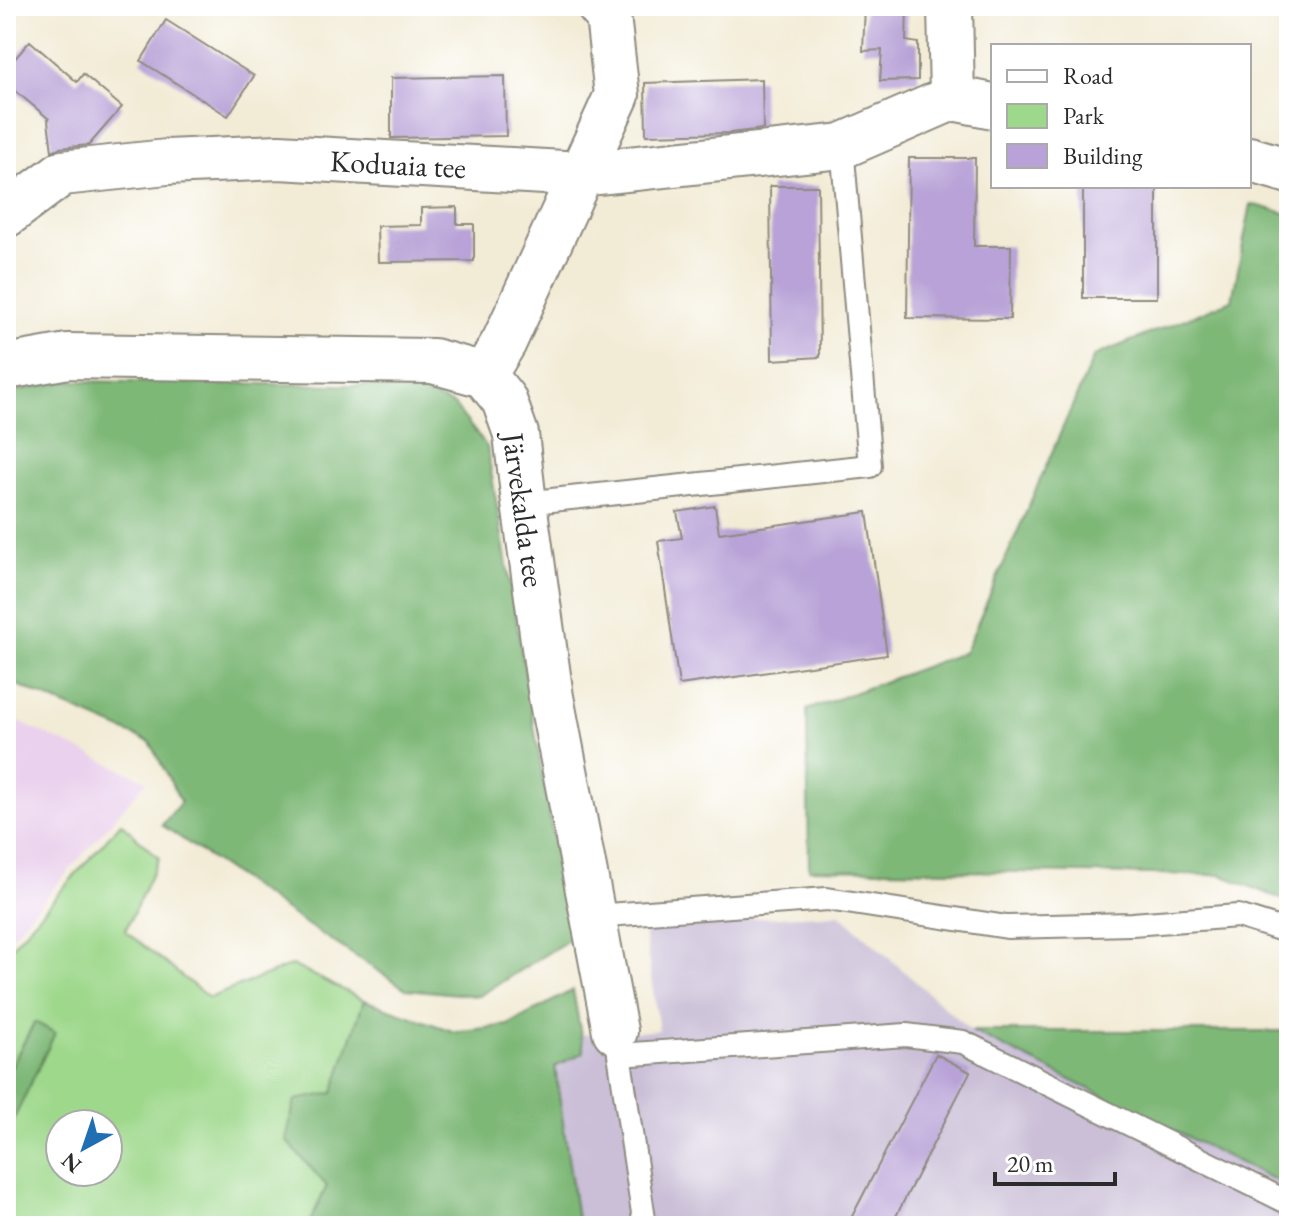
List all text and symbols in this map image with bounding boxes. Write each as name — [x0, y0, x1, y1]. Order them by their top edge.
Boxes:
legend — [991, 44, 1251, 188]
text: Road — [1063, 60, 1114, 91]
text: Park — [1063, 100, 1105, 131]
text: Building — [1063, 140, 1143, 171]
street label: Koduaia tee — [329, 141, 467, 187]
street label: Järvekalda tee — [493, 427, 554, 590]
north arrow — [44, 1108, 124, 1188]
scale bar — [995, 1136, 1115, 1186]
text: N — [55, 1146, 88, 1180]
text: 20 m — [1007, 1148, 1054, 1179]

